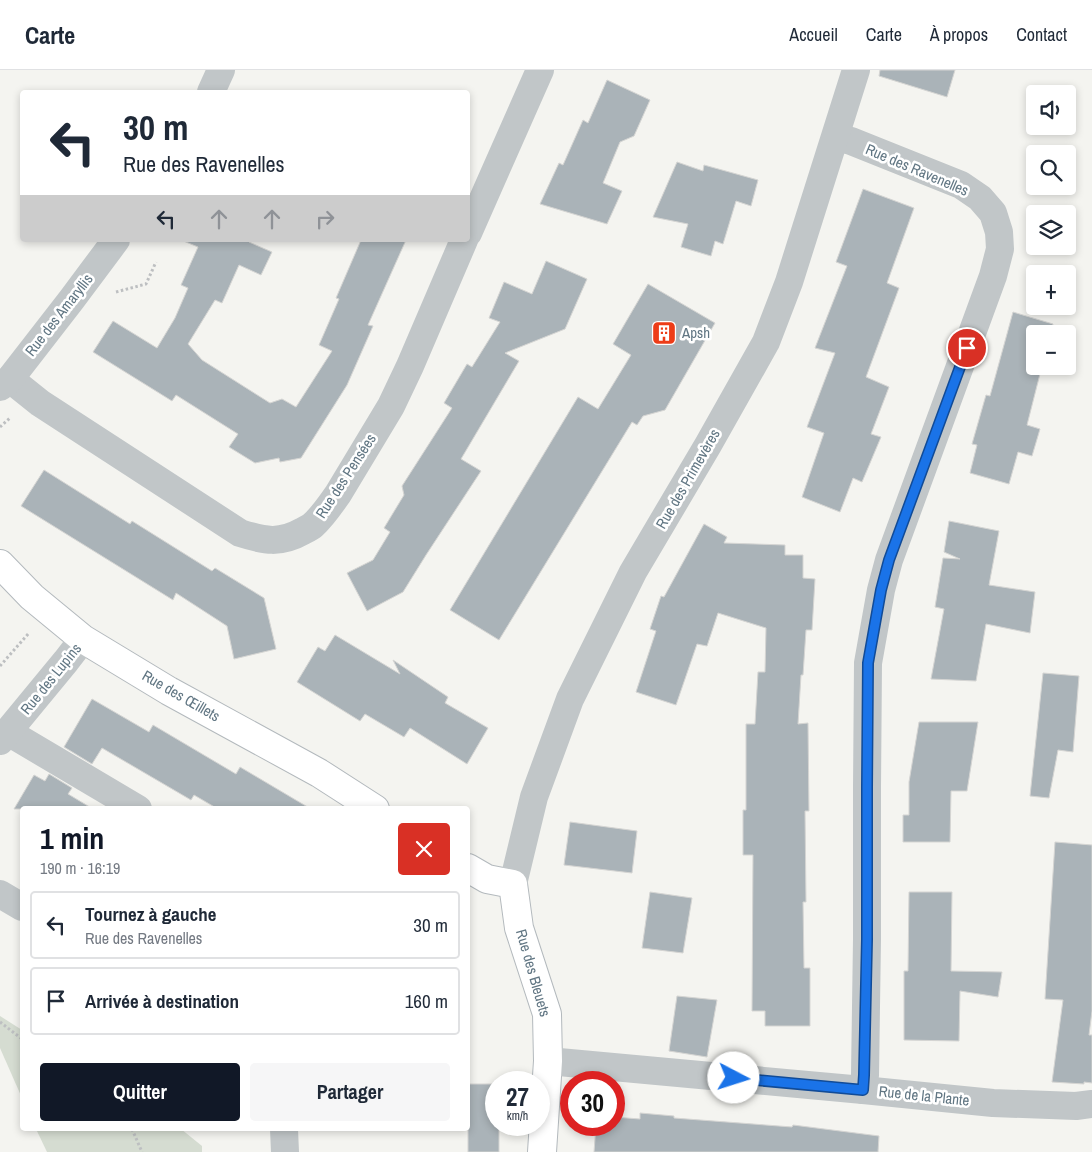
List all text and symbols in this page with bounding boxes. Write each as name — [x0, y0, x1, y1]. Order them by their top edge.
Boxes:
text: Carte — [25, 19, 75, 51]
text: Accueil — [789, 22, 838, 47]
text: Carte — [866, 22, 902, 47]
text: À propos — [930, 22, 988, 47]
text: Contact — [1016, 22, 1067, 47]
map controls — [1026, 85, 1076, 375]
button: sound — [1026, 85, 1076, 135]
text: 30 m — [123, 104, 188, 151]
icon: left — [40, 110, 105, 175]
street label: Rue des Ravenelles — [862, 138, 972, 201]
button: search — [1026, 145, 1076, 195]
text: Rue des Ravenelles — [123, 149, 284, 179]
icon: left — [152, 205, 180, 233]
icon: ahead — [205, 205, 233, 233]
icon: ahead — [258, 205, 286, 233]
icon: right — [311, 205, 339, 233]
button: layers — [1026, 205, 1076, 255]
button: + — [1026, 265, 1076, 315]
street label: Rue des Amaryllis — [20, 269, 97, 360]
building icon: Apsh — [651, 320, 677, 346]
place label: Apsh — [681, 322, 710, 343]
button: − — [1026, 325, 1076, 375]
pin — [946, 327, 988, 369]
icon: arrive — [953, 334, 981, 362]
street label: Rue des Primevères — [650, 425, 725, 533]
street label: Rue des Pensées — [310, 429, 381, 522]
street label: Rue des Lupins — [15, 639, 86, 719]
street label: Rue des Œillets — [138, 665, 224, 726]
text: 1 min — [40, 818, 104, 858]
button: close — [398, 823, 450, 875]
text: 190 m · 16:19 — [40, 857, 120, 879]
text: Tournez à gauche — [85, 901, 216, 927]
icon: left — [42, 911, 70, 939]
text: 30 m — [413, 912, 448, 938]
text: Rue des Ravenelles — [85, 927, 202, 949]
street label: Rue des Bleuets — [511, 927, 556, 1019]
icon: arrive — [42, 987, 70, 1015]
text: Arrivée à destination — [85, 988, 239, 1014]
text: 160 m — [405, 988, 448, 1014]
position arrow — [707, 1051, 759, 1103]
button: Quitter — [40, 1063, 240, 1121]
button: Partager — [250, 1063, 450, 1121]
speed limit sign: 30 — [560, 1071, 625, 1136]
text: 27 — [506, 1080, 529, 1114]
street label: Rue de la Plante — [878, 1080, 971, 1111]
text: km/h — [507, 1108, 528, 1124]

